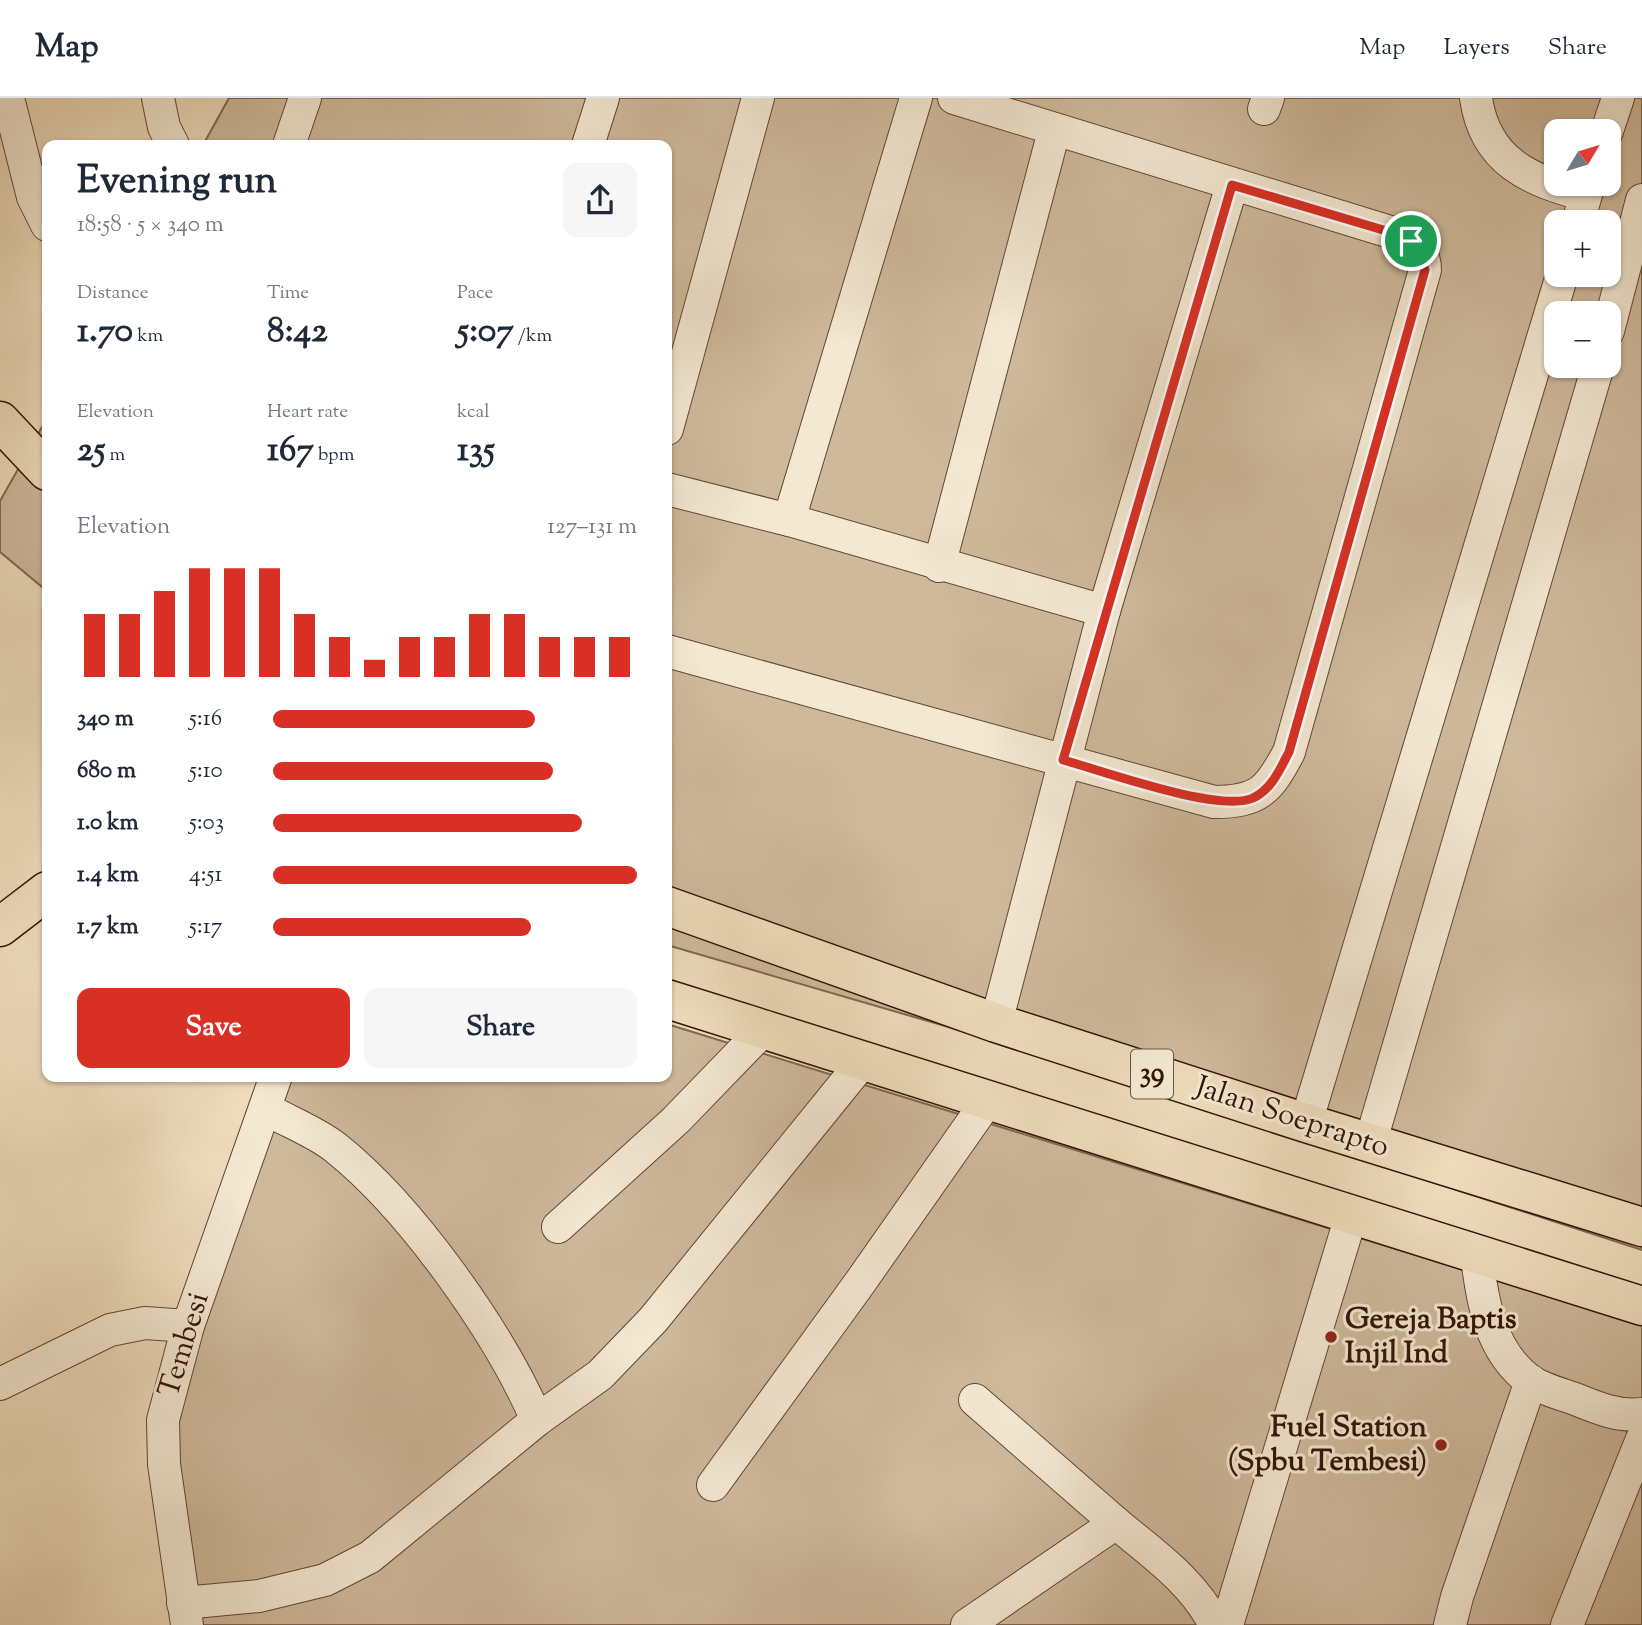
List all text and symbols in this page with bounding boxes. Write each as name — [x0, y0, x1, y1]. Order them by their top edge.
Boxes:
text: Map — [35, 24, 99, 72]
text: Map — [1359, 31, 1405, 65]
text: Layers — [1443, 31, 1510, 65]
text: Share — [1548, 31, 1607, 65]
north arrow — [1544, 119, 1620, 196]
map controls — [1544, 119, 1621, 378]
text: Evening run — [77, 156, 277, 210]
button: share — [563, 163, 637, 237]
text: 18:58 · 5 × 340 m — [77, 209, 224, 242]
button: + — [1544, 210, 1621, 287]
pin — [1381, 211, 1441, 271]
icon: arrive — [1392, 222, 1430, 260]
text: Distance — [77, 280, 149, 307]
text: Time — [267, 280, 309, 307]
text: Pace — [457, 280, 493, 307]
button: − — [1544, 301, 1621, 378]
text: 1.70 — [77, 307, 133, 358]
text: 8:42 — [267, 307, 328, 358]
text: 5:07 — [457, 307, 514, 358]
text: km — [133, 323, 163, 350]
text: /km — [514, 323, 552, 350]
text: Elevation — [77, 399, 154, 426]
text: Heart rate — [267, 399, 348, 426]
text: kcal — [457, 399, 490, 426]
text: 25 — [77, 426, 105, 477]
text: 167 — [267, 426, 314, 477]
text: 135 — [457, 426, 495, 477]
text: m — [105, 442, 125, 469]
text: bpm — [314, 442, 354, 469]
text: Elevation — [77, 511, 170, 544]
text: 127–131 m — [547, 511, 637, 544]
text: 340 m — [77, 703, 134, 736]
text: 5:16 — [189, 703, 222, 736]
text: 680 m — [77, 755, 136, 788]
text: 5:10 — [189, 755, 223, 788]
text: 1.0 km — [77, 807, 139, 840]
text: 5:03 — [189, 807, 224, 840]
text: 1.4 km — [77, 859, 139, 892]
text: 4:51 — [189, 859, 222, 892]
text: 1.7 km — [77, 911, 139, 944]
text: 5:17 — [189, 911, 222, 944]
button: Save — [77, 988, 350, 1068]
button: Share — [364, 988, 637, 1068]
road number: 39 — [1131, 1049, 1173, 1098]
street label: Jalan Soeprapto — [1188, 1066, 1394, 1170]
street label: Tembesi — [149, 1287, 221, 1403]
place label: Gereja Baptis Injil Ind — [1345, 1299, 1517, 1376]
marker: Gereja Baptis Injil Ind — [1323, 1329, 1339, 1345]
place label: Fuel Station (Spbu Tembesi) — [1228, 1407, 1427, 1484]
marker: Fuel Station (Spbu Tembesi) — [1433, 1437, 1449, 1453]

